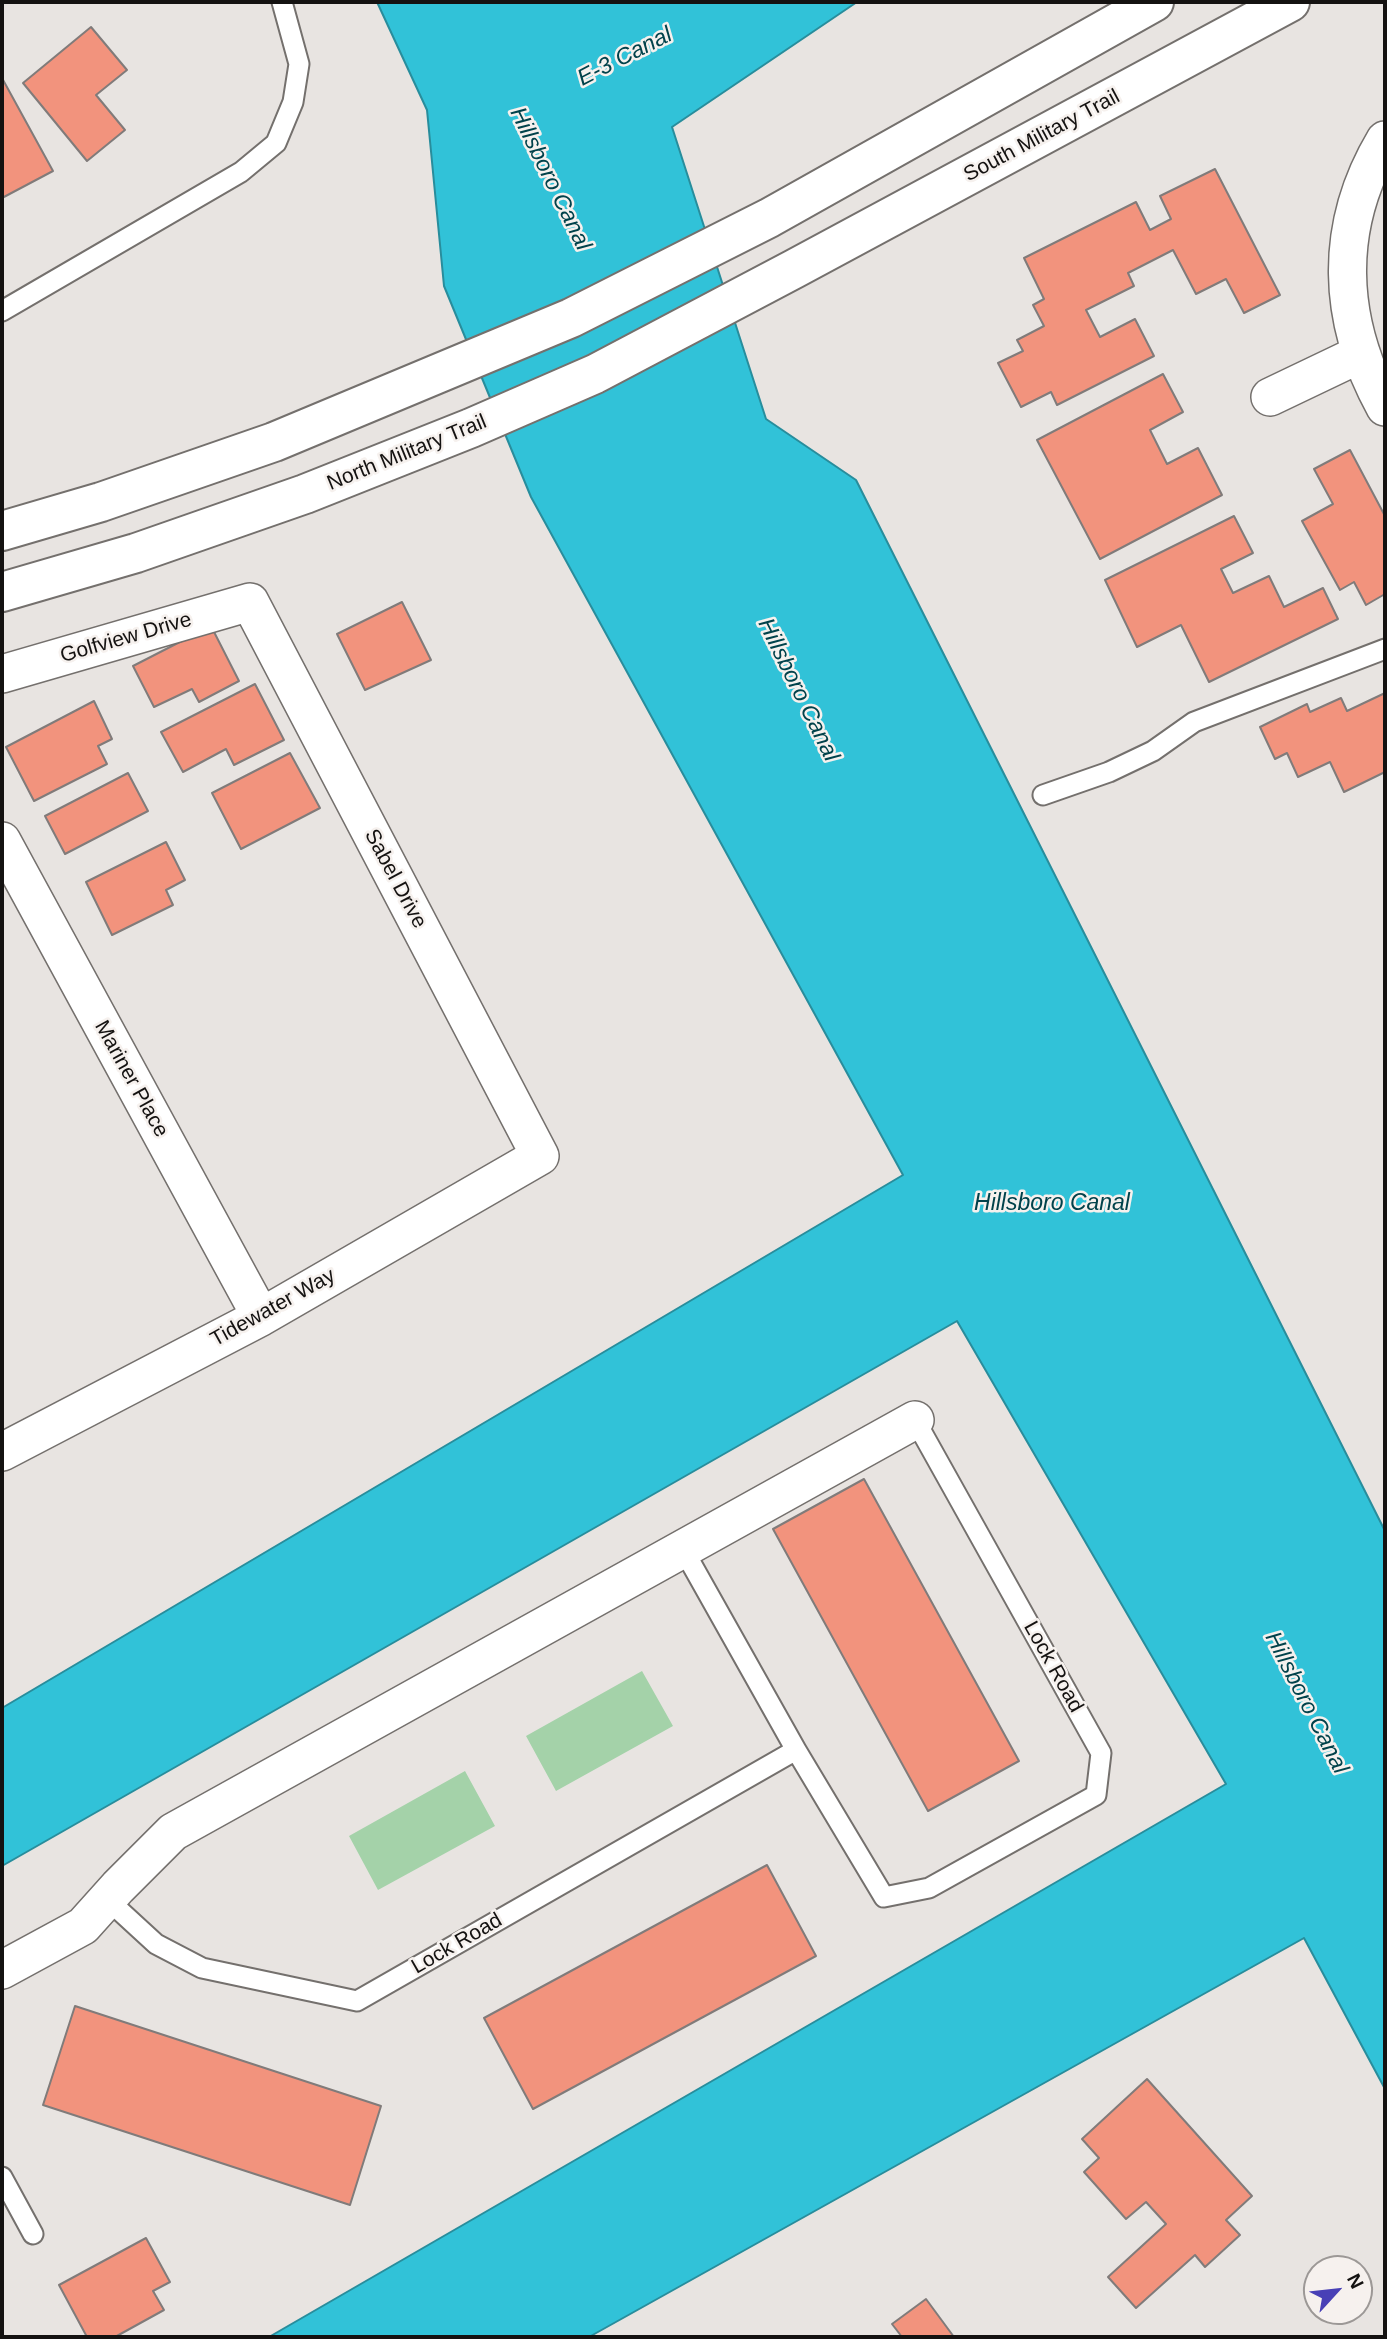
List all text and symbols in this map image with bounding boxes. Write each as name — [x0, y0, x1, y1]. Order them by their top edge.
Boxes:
water label: E-3 Canal — [573, 21, 677, 93]
street label: South Military Trail — [960, 84, 1124, 188]
water label: Hillsboro Canal — [503, 103, 597, 255]
street label: North Military Trail — [324, 410, 490, 496]
street label: Golfview Drive — [57, 607, 195, 669]
water label: Hillsboro Canal — [751, 614, 845, 766]
street label: Sabel Drive — [358, 825, 432, 933]
street label: Mariner Place — [89, 1016, 173, 1142]
water label: Hillsboro Canal — [974, 1190, 1130, 1218]
street label: Tidewater Way — [206, 1263, 340, 1353]
street label: Lock Road — [1018, 1617, 1088, 1717]
water label: Hillsboro Canal — [1258, 1627, 1354, 1779]
street label: Lock Road — [407, 1908, 507, 1980]
north arrow — [1303, 2255, 1373, 2325]
text: N — [1343, 2270, 1368, 2292]

